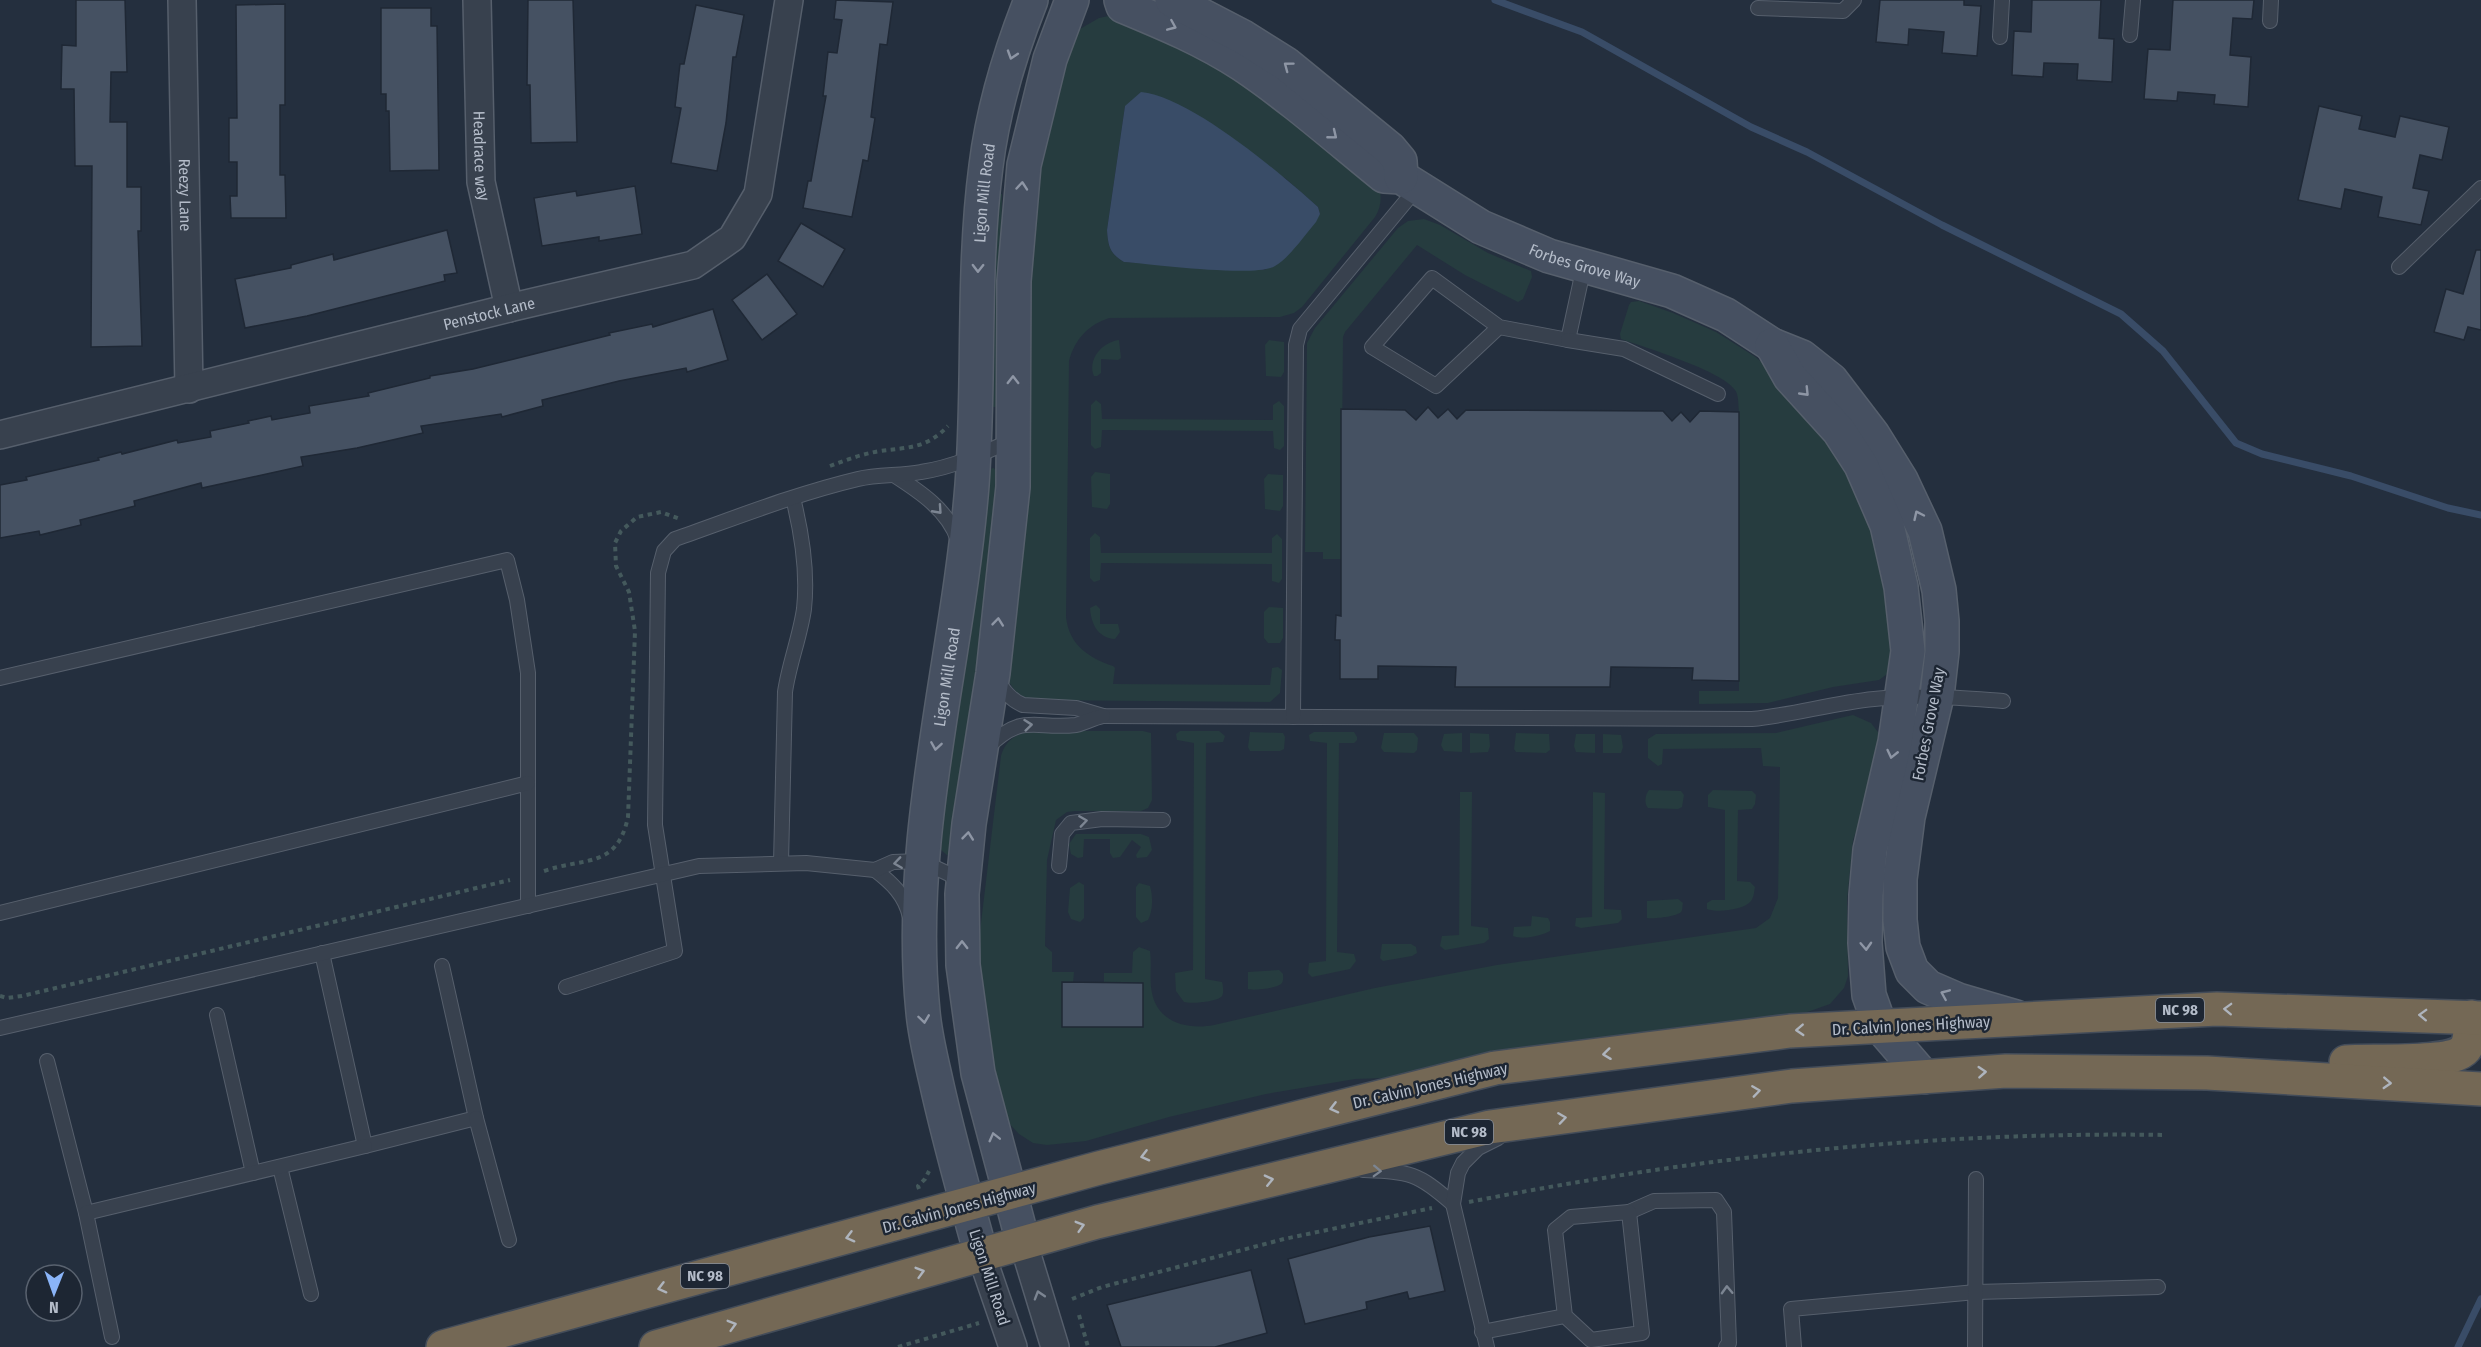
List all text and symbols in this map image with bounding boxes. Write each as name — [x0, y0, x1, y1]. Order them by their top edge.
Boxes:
one-way arrow — [1165, 19, 1176, 31]
one-way arrow — [1006, 49, 1019, 60]
one-way arrow — [1283, 63, 1294, 74]
street label: Headrace way — [469, 111, 494, 204]
one-way arrow — [1326, 127, 1337, 138]
street label: Ligon Mill Road — [970, 142, 999, 243]
street label: Reezy Lane — [175, 159, 195, 232]
one-way arrow — [1015, 181, 1028, 190]
street label: Forbes Grove Way — [1526, 240, 1643, 292]
one-way arrow — [972, 263, 984, 272]
street label: Penstock Lane — [441, 293, 537, 334]
one-way arrow — [1007, 376, 1019, 385]
one-way arrow — [1798, 385, 1809, 396]
one-way arrow — [931, 503, 942, 514]
one-way arrow — [1913, 511, 1925, 522]
one-way arrow — [992, 617, 1004, 627]
street label: Ligon Mill Road — [930, 626, 964, 728]
street label: Forbes Grove Way — [1908, 665, 1949, 782]
one-way arrow — [1024, 719, 1033, 732]
one-way arrow — [930, 742, 942, 751]
one-way arrow — [1887, 749, 1900, 759]
one-way arrow — [1079, 816, 1088, 828]
one-way arrow — [961, 831, 974, 840]
one-way arrow — [893, 857, 902, 869]
one-way arrow — [956, 940, 969, 949]
one-way arrow — [1859, 942, 1872, 951]
one-way arrow — [1940, 990, 1951, 1002]
road number: NC 98 — [2156, 998, 2204, 1022]
one-way arrow — [2223, 1003, 2232, 1015]
one-way arrow — [2418, 1008, 2427, 1021]
street label: Dr. Calvin Jones Highway — [1832, 1012, 1991, 1039]
one-way arrow — [918, 1014, 930, 1023]
one-way arrow — [1796, 1024, 1805, 1037]
one-way arrow — [1602, 1047, 1611, 1059]
street label: Dr. Calvin Jones Highway — [1351, 1058, 1510, 1113]
one-way arrow — [1978, 1066, 1987, 1079]
one-way arrow — [2382, 1076, 2391, 1089]
one-way arrow — [1751, 1086, 1760, 1098]
one-way arrow — [1329, 1101, 1339, 1114]
one-way arrow — [1558, 1112, 1567, 1124]
road number: NC 98 — [1445, 1120, 1493, 1144]
one-way arrow — [989, 1132, 1002, 1142]
one-way arrow — [1140, 1149, 1150, 1162]
one-way arrow — [1373, 1164, 1382, 1177]
one-way arrow — [1264, 1175, 1274, 1188]
street label: Dr. Calvin Jones Highway — [880, 1178, 1039, 1237]
one-way arrow — [1075, 1221, 1085, 1234]
street label: Ligon Mill Road — [965, 1227, 1014, 1328]
one-way arrow — [846, 1229, 856, 1242]
north arrow — [24, 1263, 84, 1323]
road number: NC 98 — [681, 1264, 729, 1288]
one-way arrow — [914, 1267, 925, 1279]
one-way arrow — [657, 1280, 667, 1293]
one-way arrow — [1720, 1285, 1733, 1294]
one-way arrow — [1034, 1290, 1046, 1301]
text: N — [49, 1298, 59, 1317]
one-way arrow — [726, 1320, 737, 1332]

